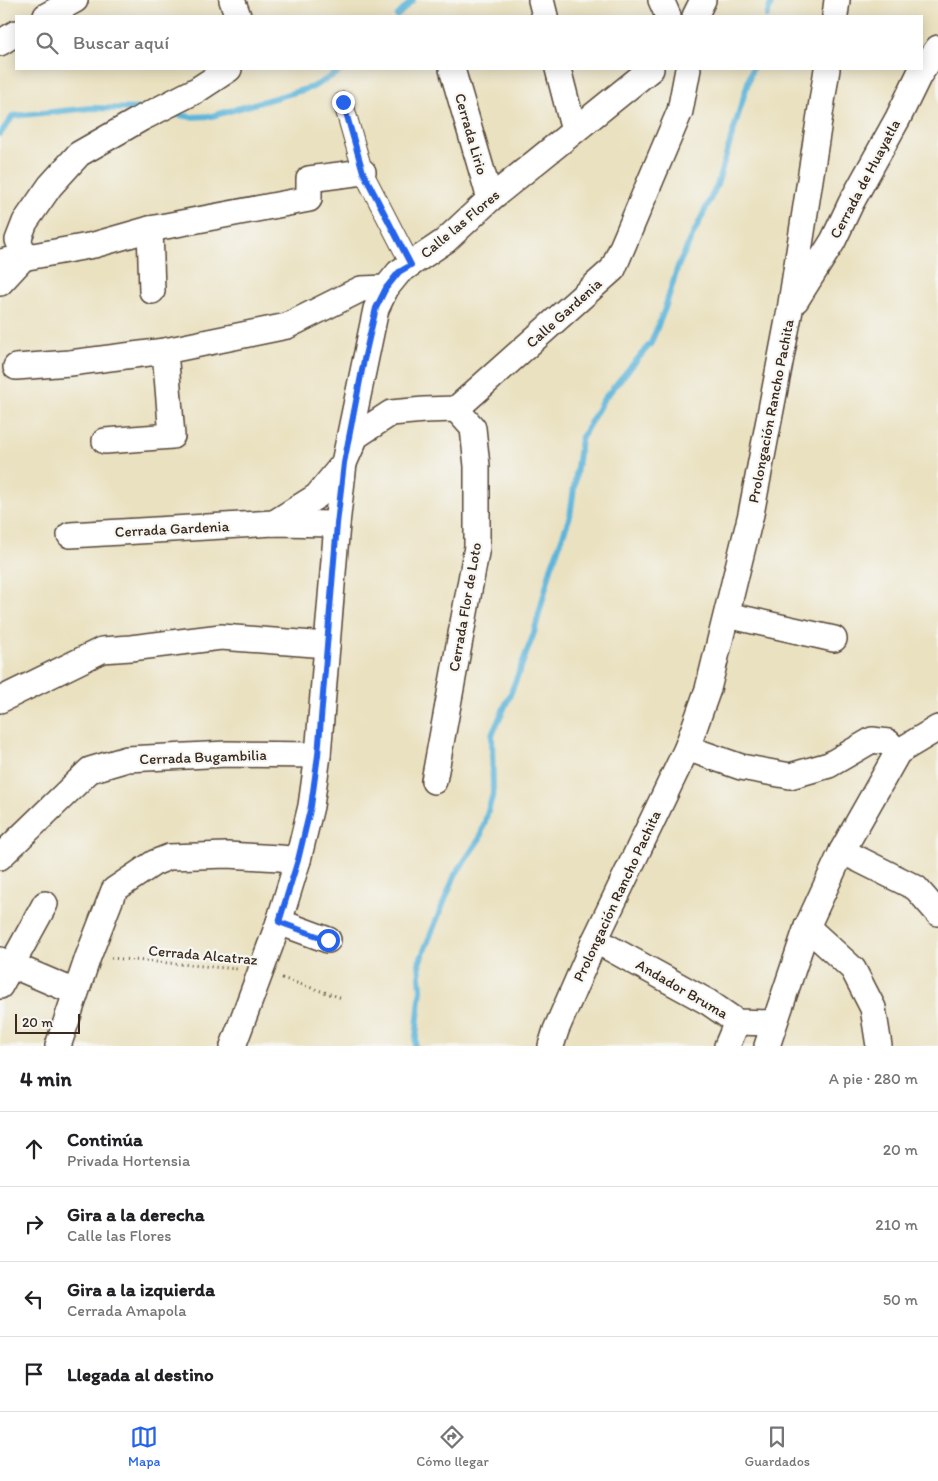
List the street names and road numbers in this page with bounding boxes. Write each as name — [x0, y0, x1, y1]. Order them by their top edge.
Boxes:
street label: Cerrada Lirio — [451, 91, 491, 177]
street label: Cerrada de Huayatla — [826, 116, 904, 242]
street label: Calle las Flores — [417, 185, 504, 262]
street label: Calle Gardenia — [522, 274, 606, 352]
street label: Prolongación Rancho Pachita — [744, 317, 798, 504]
street label: Cerrada Gardenia — [114, 517, 230, 541]
street label: Cerrada Flor de Loto — [445, 541, 485, 673]
street label: Cerrada Bugambilia — [139, 746, 268, 768]
street label: Prolongación Rancho Pachita — [569, 807, 665, 984]
street label: Cerrada Alcatraz — [148, 941, 258, 969]
street label: Andador Bruma — [633, 955, 731, 1023]

